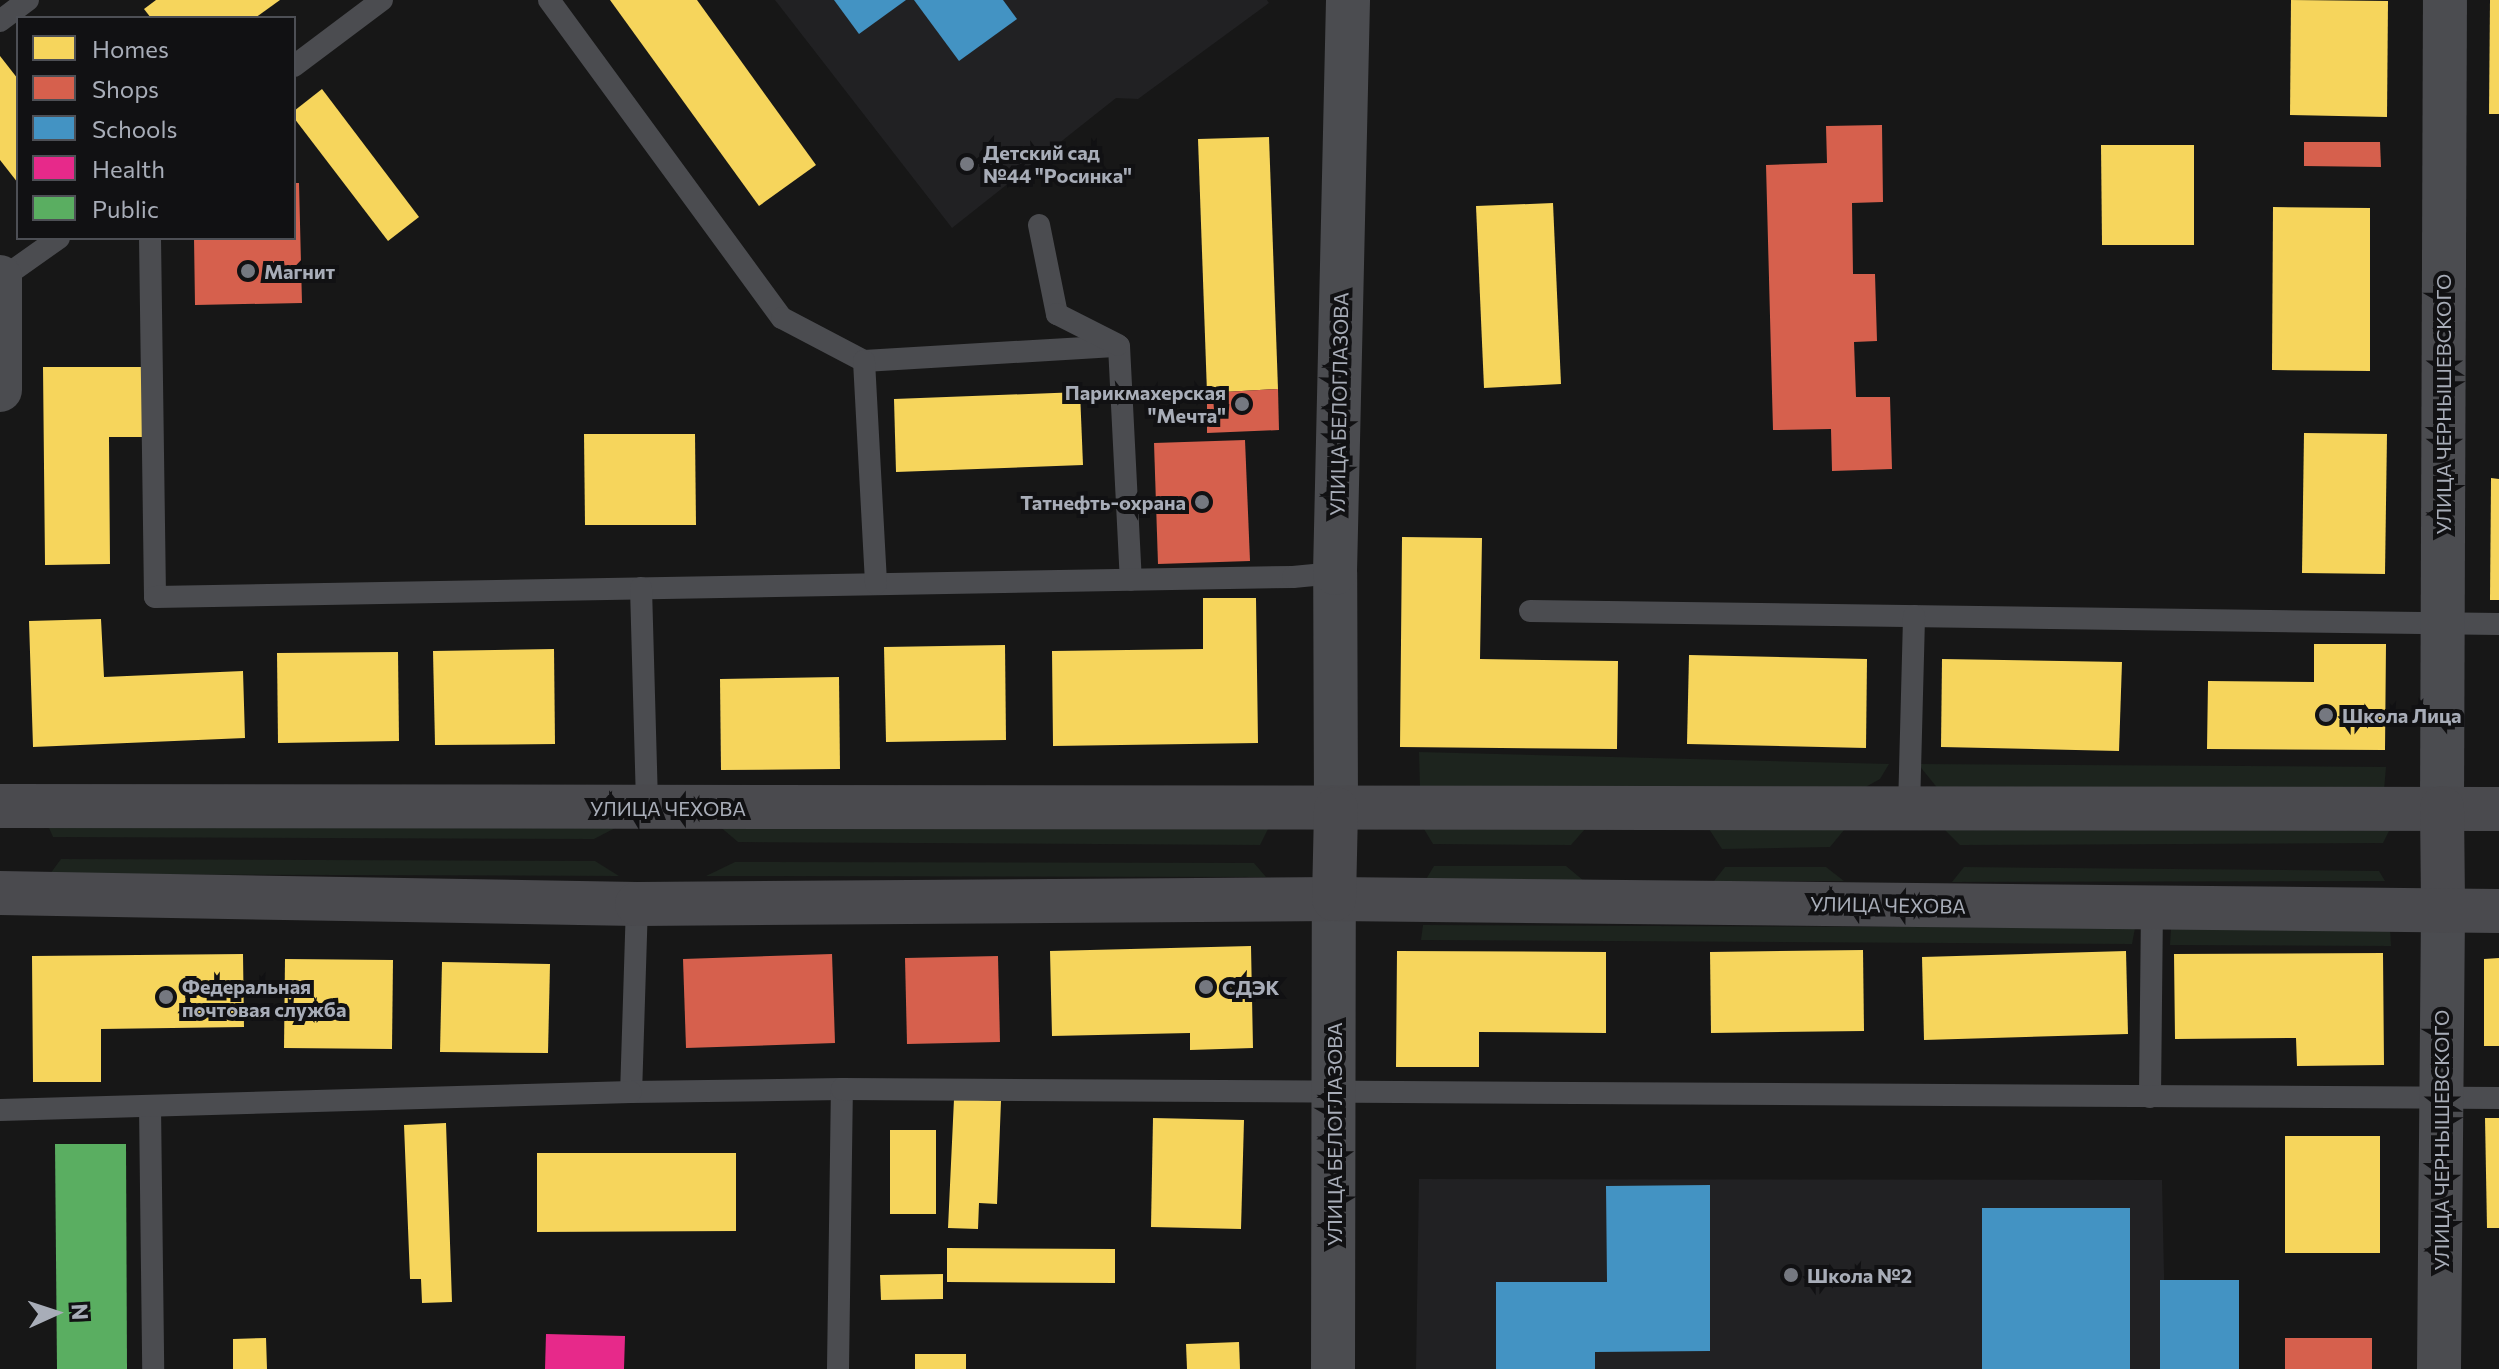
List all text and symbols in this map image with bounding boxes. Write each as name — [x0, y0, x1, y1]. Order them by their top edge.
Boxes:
legend — [16, 16, 296, 240]
text: Homes — [92, 34, 169, 63]
text: Shops — [92, 74, 159, 103]
text: Schools — [92, 114, 177, 143]
place label: Детский сад №44 "Росинка" — [983, 140, 1132, 187]
text: Health — [92, 154, 165, 183]
marker: Детский сад №44 "Росинка" — [958, 155, 976, 173]
text: Public — [92, 194, 159, 223]
place label: Магнит — [264, 259, 335, 283]
marker: Магнит — [239, 262, 257, 280]
street label: УЛИЦА ЧЕРНЫШЕВСКОГО — [2431, 274, 2455, 534]
street label: УЛИЦА БЕЛОГЛАЗОВА — [1325, 292, 1353, 516]
place label: Парикмахерская "Мечта" — [1065, 380, 1226, 427]
marker: Парикмахерская "Мечта" — [1233, 395, 1251, 413]
place label: Татнефть-охрана — [1020, 490, 1186, 514]
marker: Татнефть-охрана — [1193, 493, 1211, 511]
place label: Школа Лица — [2342, 703, 2461, 727]
marker: Школа Лица — [2317, 706, 2335, 724]
street label: УЛИЦА ЧЕХОВА — [590, 796, 746, 820]
street label: УЛИЦА ЧЕХОВА — [1810, 892, 1966, 918]
place label: Федеральная почтовая служба — [182, 974, 346, 1021]
place label: СДЭК — [1222, 975, 1280, 999]
marker: СДЭК — [1197, 978, 1215, 996]
marker: Федеральная почтовая служба — [157, 988, 175, 1006]
street label: УЛИЦА ЧЕРНЫШЕВСКОГО — [2429, 1010, 2453, 1270]
street label: УЛИЦА БЕЛОГЛАЗОВА — [1322, 1022, 1346, 1246]
place label: Школа №2 — [1807, 1263, 1912, 1287]
marker: Школа №2 — [1782, 1266, 1800, 1284]
north arrow — [16, 1273, 96, 1353]
text: N — [67, 1303, 94, 1321]

